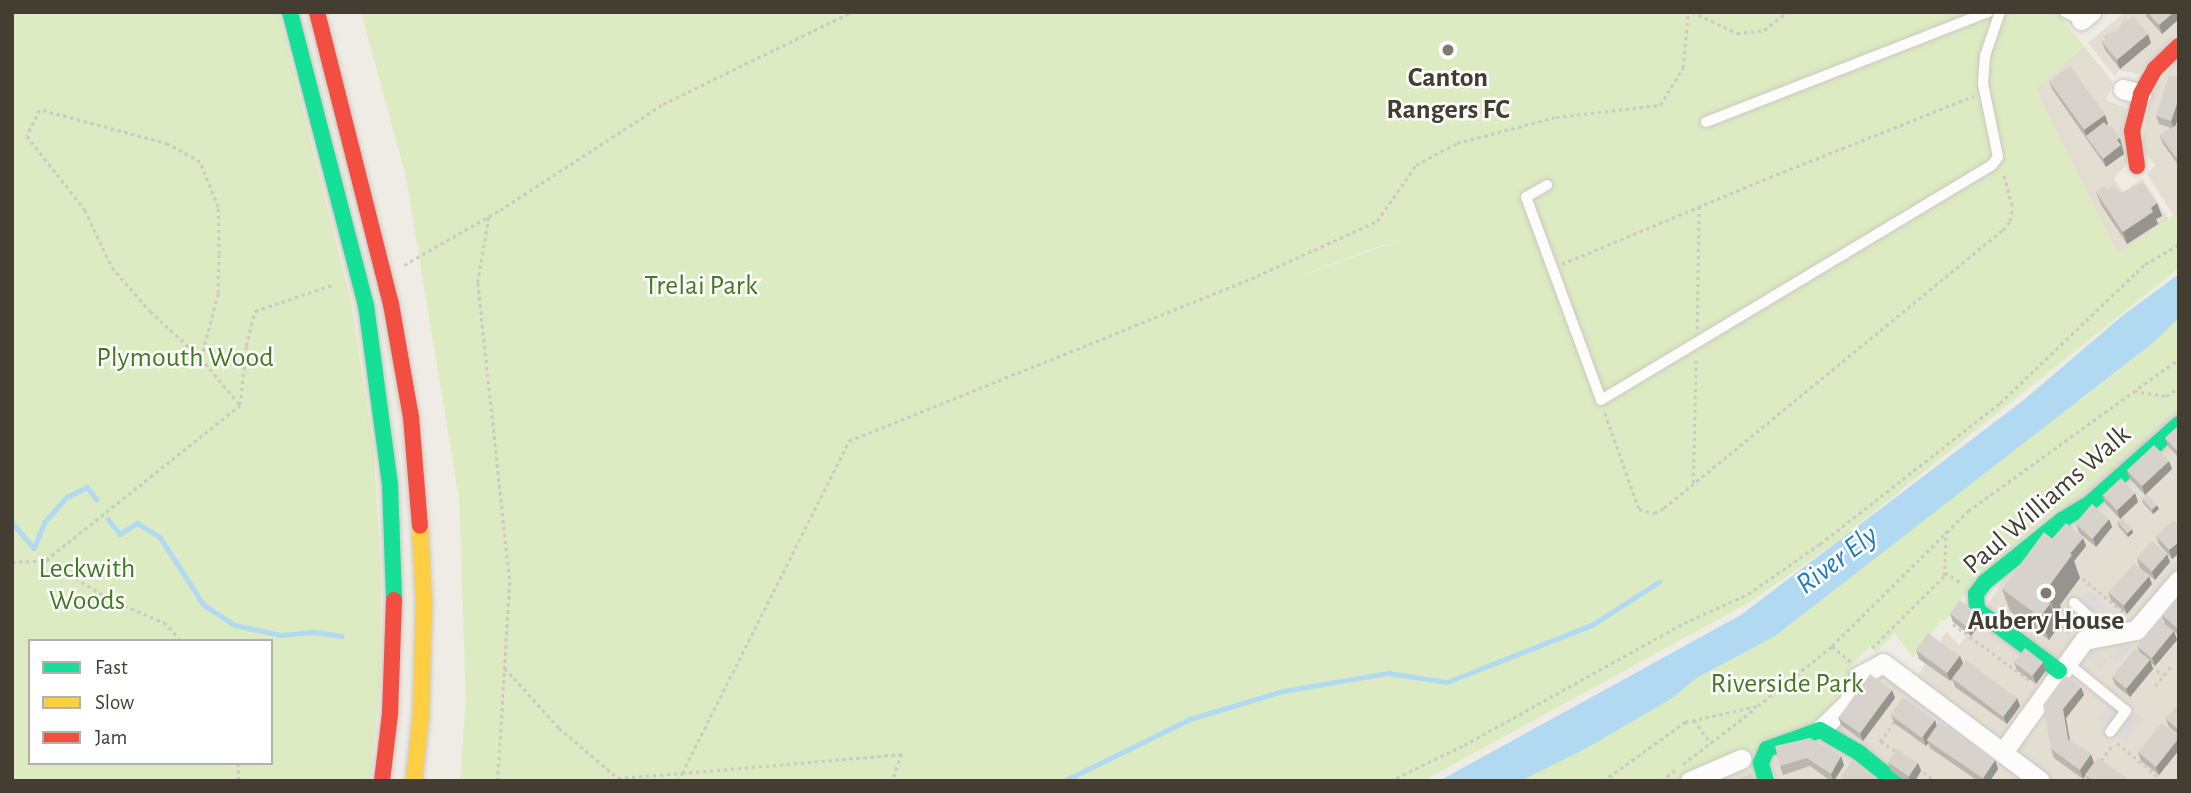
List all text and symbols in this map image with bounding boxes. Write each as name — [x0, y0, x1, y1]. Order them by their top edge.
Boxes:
marker: Canton Rangers FC — [1440, 42, 1456, 58]
place label: Canton Rangers FC — [1386, 61, 1510, 127]
park label: Trelai Park — [644, 269, 758, 303]
park label: Plymouth Wood — [96, 341, 274, 375]
street label: Paul Williams Walk — [1956, 418, 2138, 582]
water label: River Ely — [1789, 518, 1885, 602]
park label: Leckwith Woods — [39, 552, 135, 618]
marker: Aubery House — [2038, 585, 2054, 601]
place label: Aubery House — [1968, 604, 2124, 638]
legend — [28, 639, 273, 765]
text: Fast — [95, 657, 128, 678]
park label: Riverside Park — [1710, 667, 1864, 701]
text: Slow — [95, 692, 134, 713]
text: Jam — [95, 727, 127, 748]

